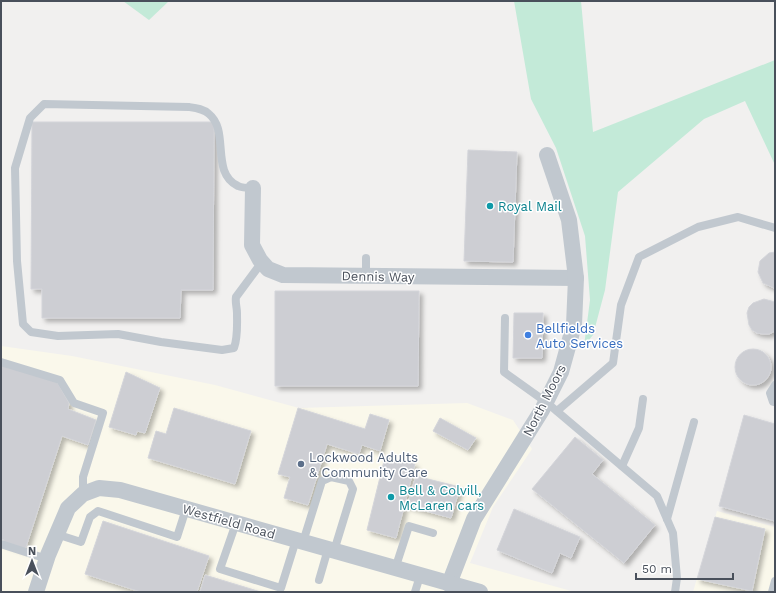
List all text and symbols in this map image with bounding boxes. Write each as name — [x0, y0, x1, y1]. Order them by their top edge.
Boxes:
place label: Royal Mail — [498, 199, 562, 214]
marker: Royal Mail — [485, 201, 495, 211]
street label: Dennis Way — [341, 268, 415, 285]
place label: Bellfields Auto Services — [536, 321, 623, 351]
marker: Bellfields Auto Services — [523, 330, 533, 340]
street label: North Moors — [520, 362, 569, 439]
place label: Lockwood Adults & Community Care — [309, 450, 428, 480]
marker: Lockwood Adults & Community Care — [296, 459, 306, 469]
place label: Bell & Colvill, McLaren cars — [399, 483, 484, 513]
marker: Bell & Colvill, McLaren cars — [386, 492, 396, 502]
street label: Westfield Road — [181, 501, 277, 542]
north arrow — [12, 541, 52, 581]
text: N — [28, 545, 36, 558]
scale bar — [636, 555, 733, 581]
text: 50 m — [642, 562, 672, 576]

